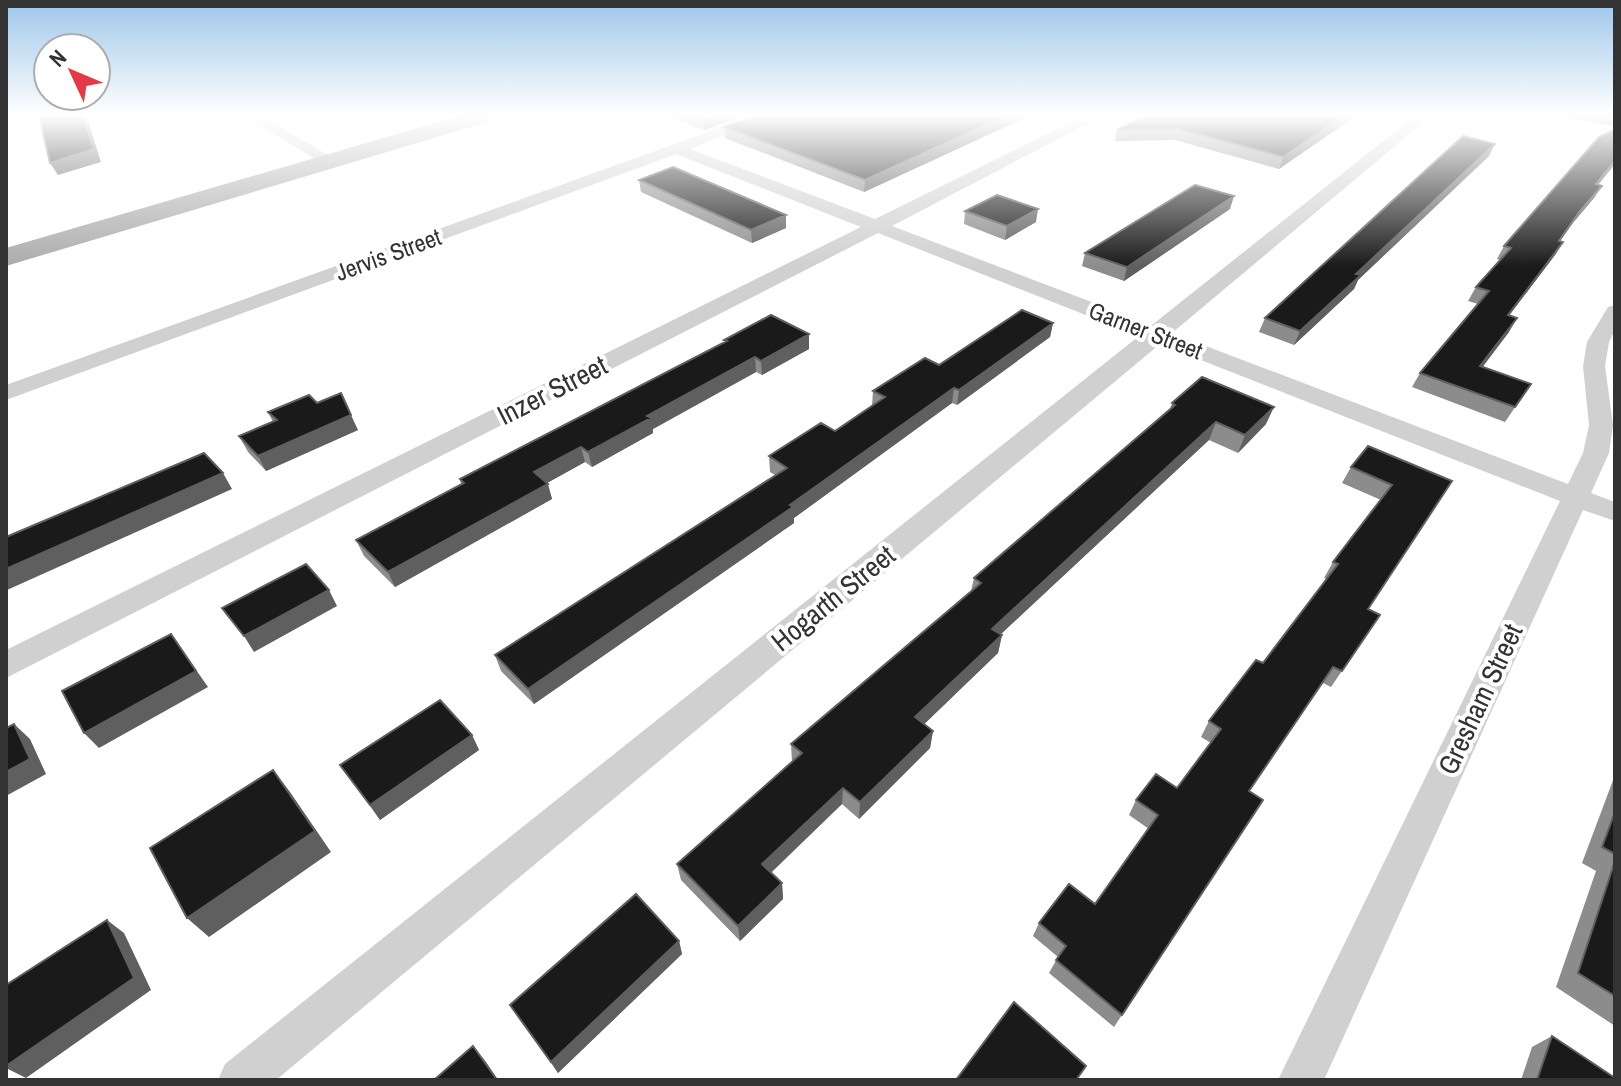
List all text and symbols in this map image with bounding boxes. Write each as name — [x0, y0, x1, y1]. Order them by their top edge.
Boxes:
north arrow — [32, 32, 112, 112]
text: N — [42, 43, 73, 73]
street label: Jervis Street — [331, 220, 446, 288]
street label: Garner Street — [1085, 294, 1208, 366]
street label: Inzer Street — [490, 346, 614, 434]
street label: Hogarth Street — [763, 536, 903, 660]
street label: Gresham Street — [1429, 618, 1531, 780]

